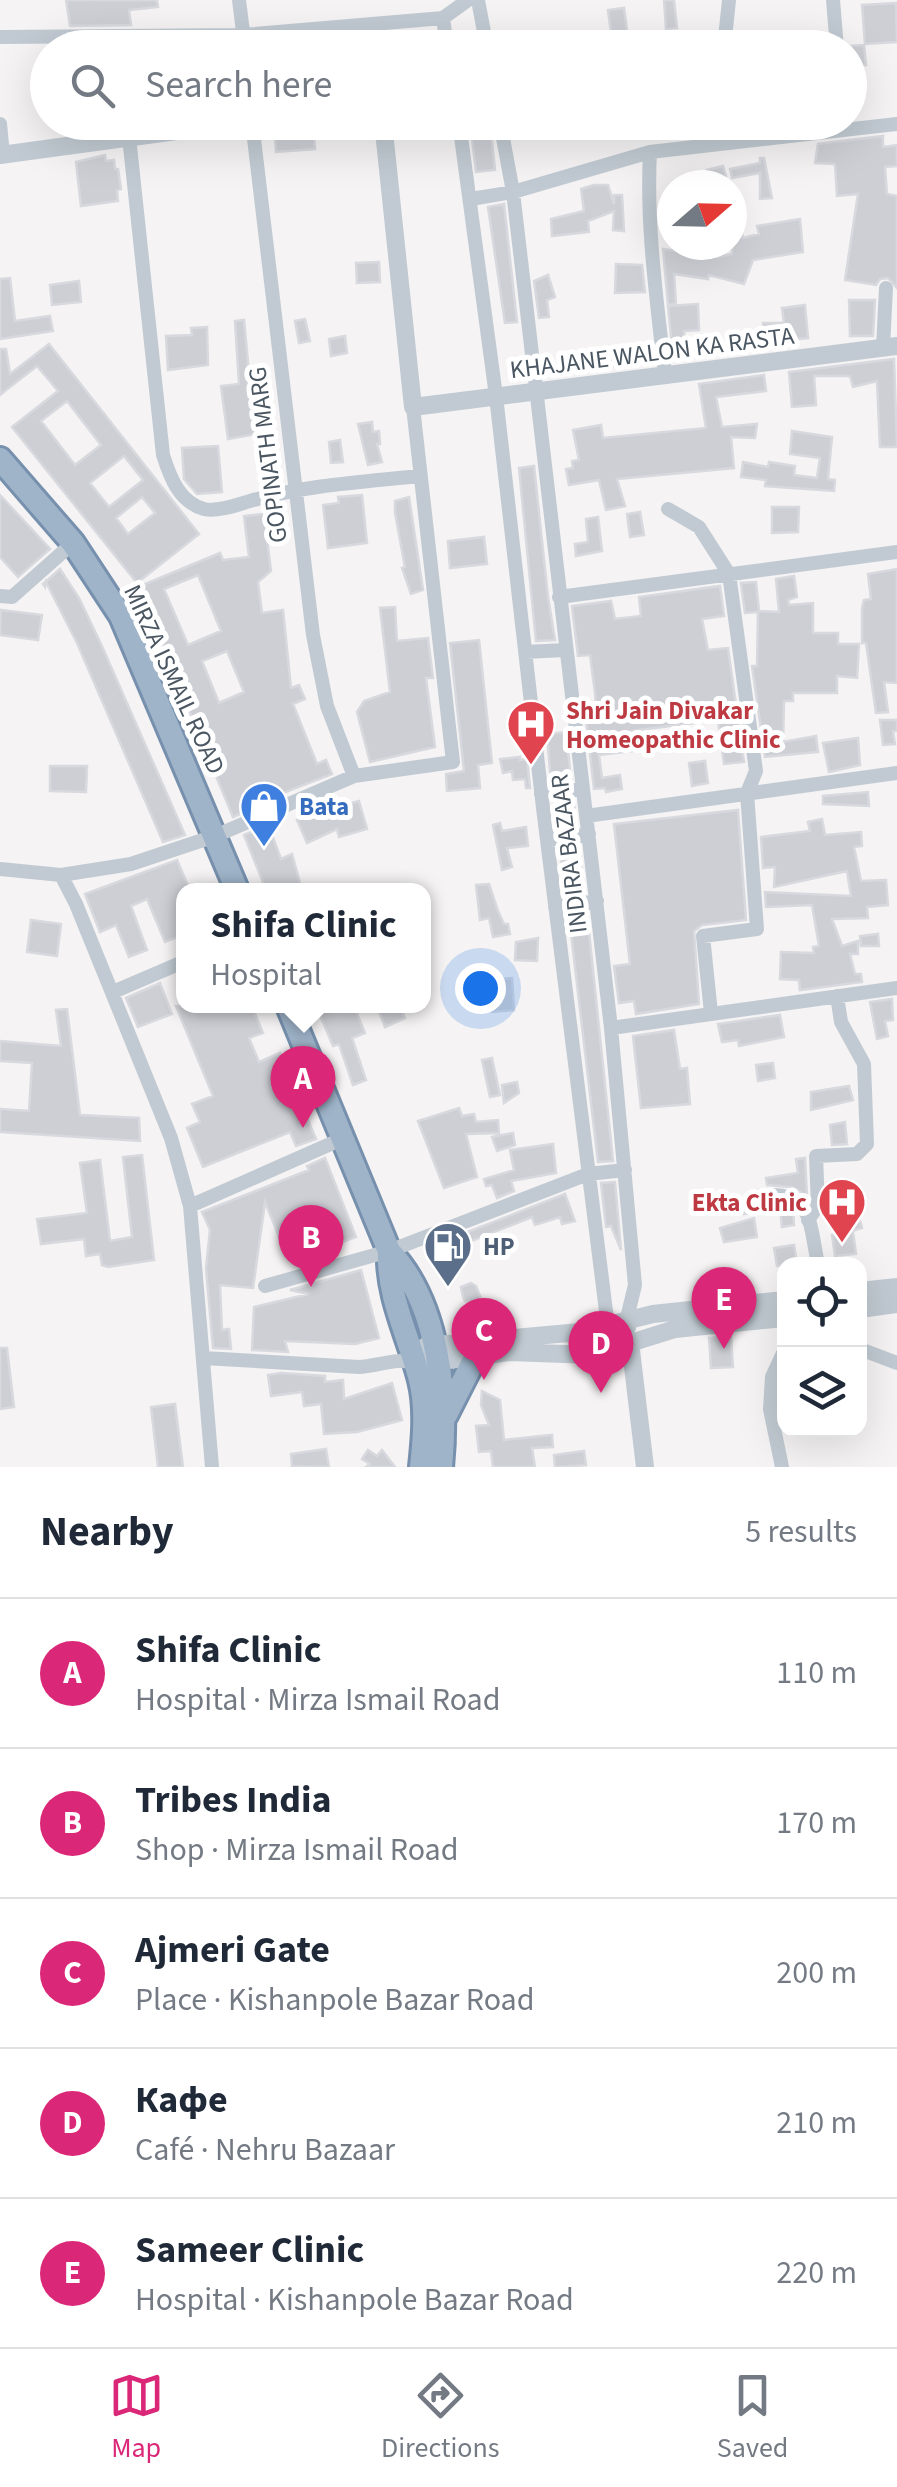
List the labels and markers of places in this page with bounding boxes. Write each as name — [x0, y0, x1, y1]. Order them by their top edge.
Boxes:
place label: Shri Jain Divakar Homeopathic Clinic — [566, 693, 781, 758]
hospital icon: Shri Jain Divakar Homeopathic Clinic — [505, 698, 557, 766]
shop icon: Bata — [238, 780, 290, 848]
place label: Bata — [299, 789, 349, 825]
pin: A — [270, 1046, 336, 1128]
hospital icon: Ekta Clinic — [816, 1176, 868, 1244]
place label: Ekta Clinic — [692, 1185, 807, 1221]
pin: B — [278, 1204, 344, 1287]
fuel station icon: HP — [422, 1220, 474, 1288]
place label: HP — [483, 1229, 515, 1265]
pin: E — [692, 1266, 756, 1349]
pin: C — [452, 1298, 516, 1380]
pin: D — [568, 1310, 634, 1393]

